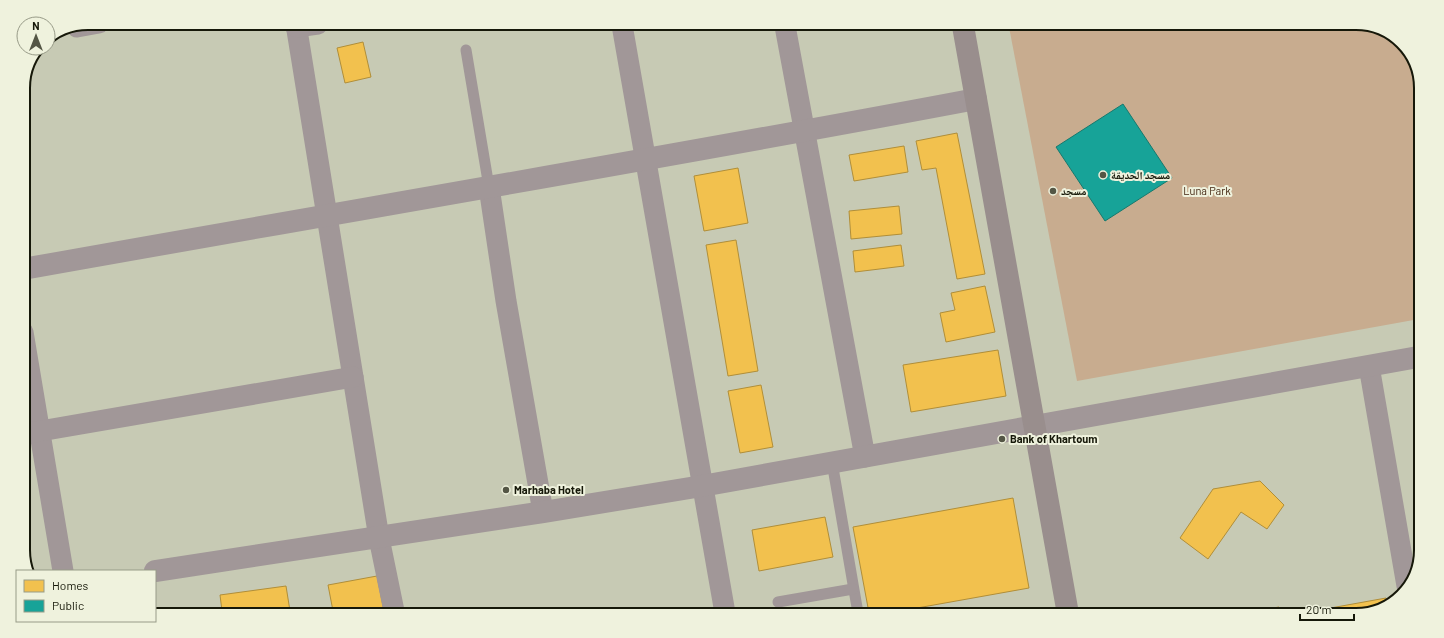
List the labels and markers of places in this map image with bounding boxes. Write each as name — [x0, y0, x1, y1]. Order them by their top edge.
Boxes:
place label: مسجد الحديقة — [1111, 168, 1170, 182]
marker: مسجد الحديقة — [1098, 170, 1108, 180]
place label: مسجد — [1061, 184, 1086, 198]
marker: مسجد — [1048, 186, 1058, 196]
place label: Bank of Khartoum — [1010, 432, 1098, 445]
marker: Bank of Khartoum — [997, 434, 1007, 444]
place label: Marhaba Hotel — [514, 483, 584, 496]
marker: Marhaba Hotel — [501, 485, 511, 495]

